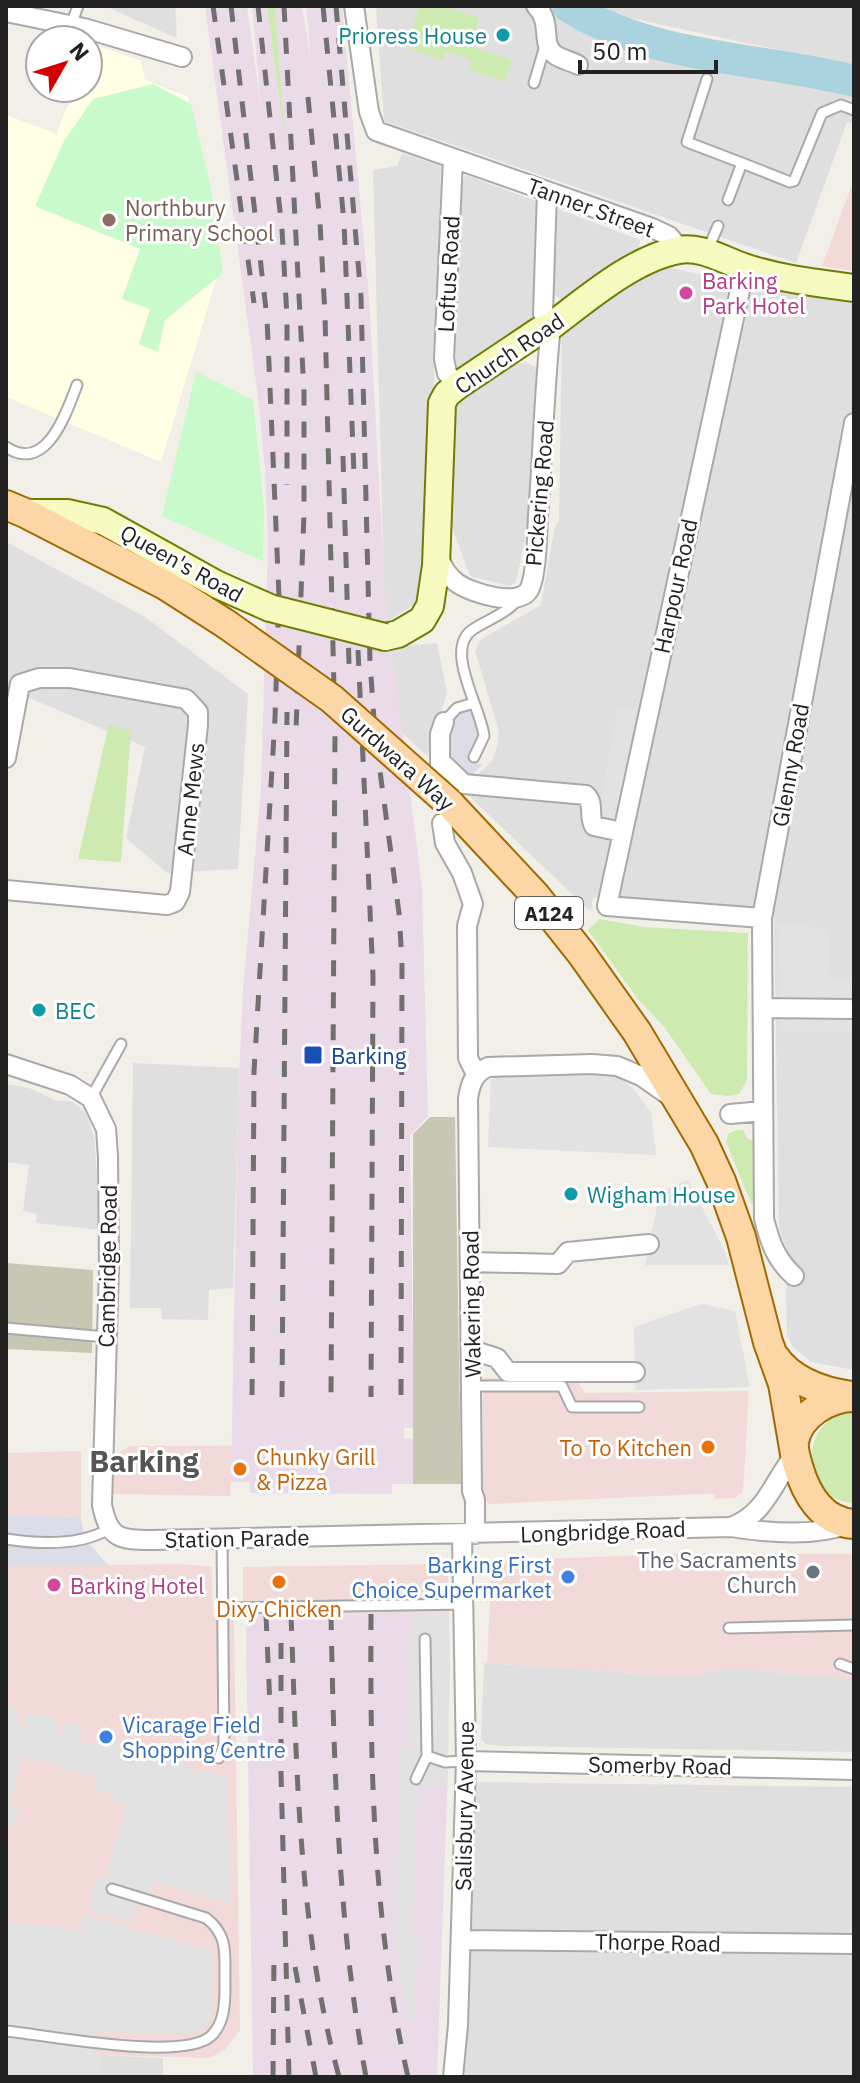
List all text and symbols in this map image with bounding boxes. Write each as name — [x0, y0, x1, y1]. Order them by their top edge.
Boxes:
place label: Prioress House — [338, 21, 487, 50]
north arrow — [24, 24, 104, 104]
scale bar — [580, 24, 716, 74]
marker: Prioress House — [494, 26, 512, 44]
text: 50 m — [592, 35, 647, 67]
text: N — [64, 36, 96, 66]
street label: Tanner Street — [523, 171, 659, 243]
place label: Northbury Primary School — [125, 193, 274, 247]
marker: Northbury Primary School — [100, 211, 118, 229]
street label: Loftus Road — [430, 215, 466, 333]
place label: Barking Park Hotel — [702, 266, 805, 320]
marker: Barking Park Hotel — [677, 284, 695, 302]
street label: Church Road — [449, 306, 569, 400]
street label: Pickering Road — [518, 419, 560, 567]
street label: Harpour Road — [647, 516, 703, 656]
street label: Queen's Road — [115, 517, 249, 609]
street label: Gurdwara Way — [335, 699, 461, 817]
street label: Glenny Road — [765, 701, 815, 829]
street label: Anne Mews — [170, 741, 210, 857]
road number: A124 — [515, 897, 583, 929]
place label: BEC — [55, 996, 96, 1025]
marker: BEC — [30, 1001, 48, 1019]
place label: Barking — [331, 1041, 407, 1070]
marker: Barking — [302, 1044, 324, 1066]
place label: Wigham House — [587, 1180, 736, 1209]
street label: Cambridge Road — [91, 1184, 123, 1348]
marker: Wigham House — [562, 1185, 580, 1203]
street label: Wakering Road — [455, 1230, 487, 1378]
place label: To To Kitchen — [559, 1433, 692, 1462]
marker: To To Kitchen — [699, 1438, 717, 1456]
district label: Barking — [89, 1441, 199, 1480]
place label: Chunky Grill & Pizza — [256, 1442, 376, 1496]
marker: Chunky Grill & Pizza — [231, 1460, 249, 1478]
street label: Longbridge Road — [520, 1514, 686, 1548]
street label: Station Parade — [164, 1522, 310, 1554]
place label: The Sacraments Church — [637, 1545, 797, 1599]
place label: Barking First Choice Supermarket — [352, 1550, 552, 1604]
marker: The Sacraments Church — [804, 1563, 822, 1581]
marker: Barking First Choice Supermarket — [559, 1568, 577, 1586]
place label: Barking Hotel — [70, 1571, 204, 1600]
marker: Dixy Chicken — [270, 1573, 288, 1591]
marker: Barking Hotel — [45, 1576, 63, 1594]
place label: Dixy Chicken — [216, 1594, 342, 1623]
place label: Vicarage Field Shopping Centre — [122, 1710, 286, 1764]
street label: Salisbury Avenue — [448, 1721, 480, 1891]
marker: Vicarage Field Shopping Centre — [97, 1728, 115, 1746]
street label: Somerby Road — [588, 1749, 732, 1781]
street label: Thorpe Road — [595, 1926, 721, 1958]

